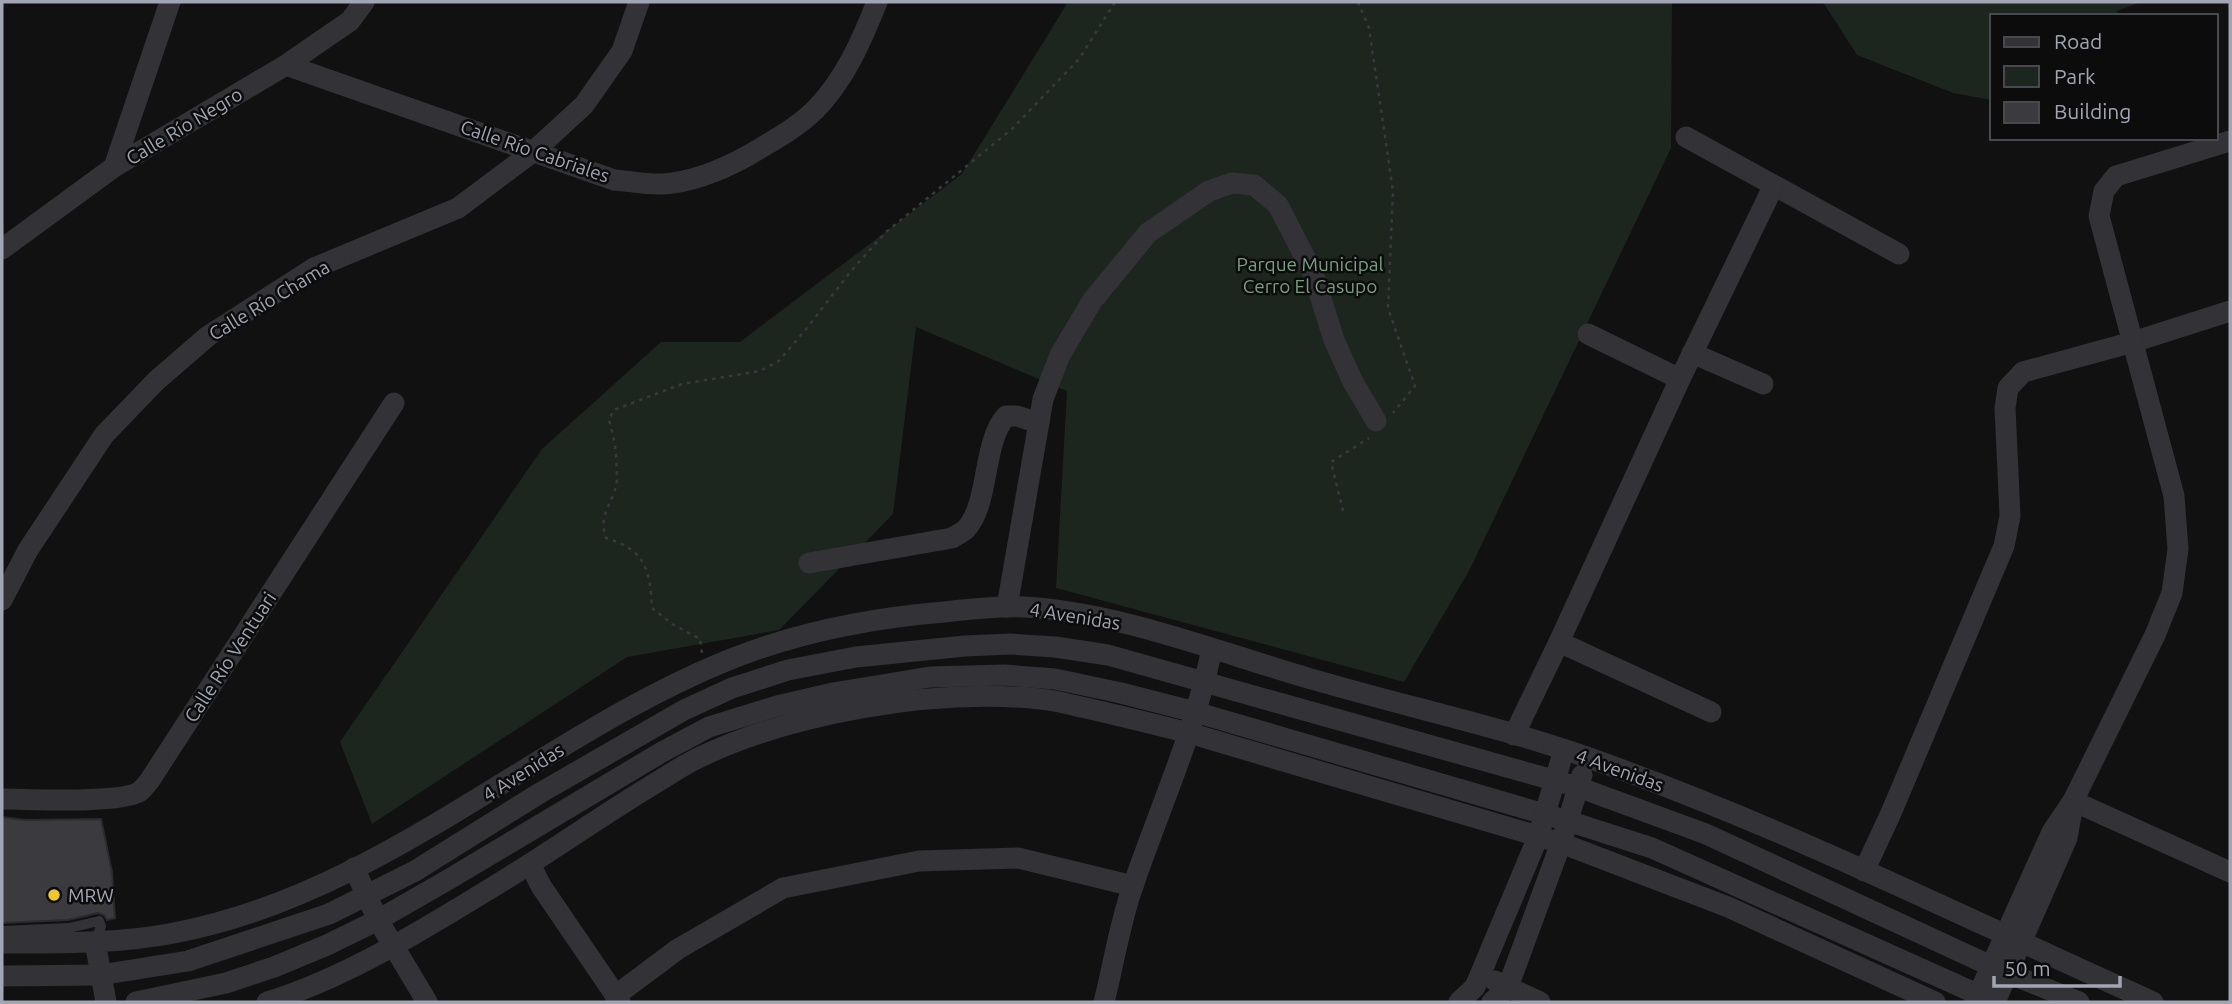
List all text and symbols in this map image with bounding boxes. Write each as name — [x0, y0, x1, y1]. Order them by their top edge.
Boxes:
legend — [1990, 14, 2218, 140]
text: Road — [2054, 29, 2102, 53]
text: Park — [2054, 64, 2096, 88]
street label: Calle Río Negro — [122, 83, 246, 169]
text: Building — [2054, 99, 2131, 123]
street label: Calle Río Cabriales — [458, 115, 612, 187]
park label: Parque Municipal Cerro El Casupo — [1236, 253, 1384, 297]
street label: Calle Río Chama — [205, 255, 333, 345]
street label: Calle Río Ventuari — [180, 588, 280, 726]
street label: 4 Avenidas — [1028, 598, 1122, 634]
street label: 4 Avenidas — [478, 738, 568, 806]
street label: 4 Avenidas — [1573, 744, 1667, 796]
place label: MRW — [68, 884, 114, 906]
marker: MRW — [46, 887, 62, 903]
scale bar — [1994, 944, 2120, 988]
text: 50 m — [2004, 956, 2051, 980]

